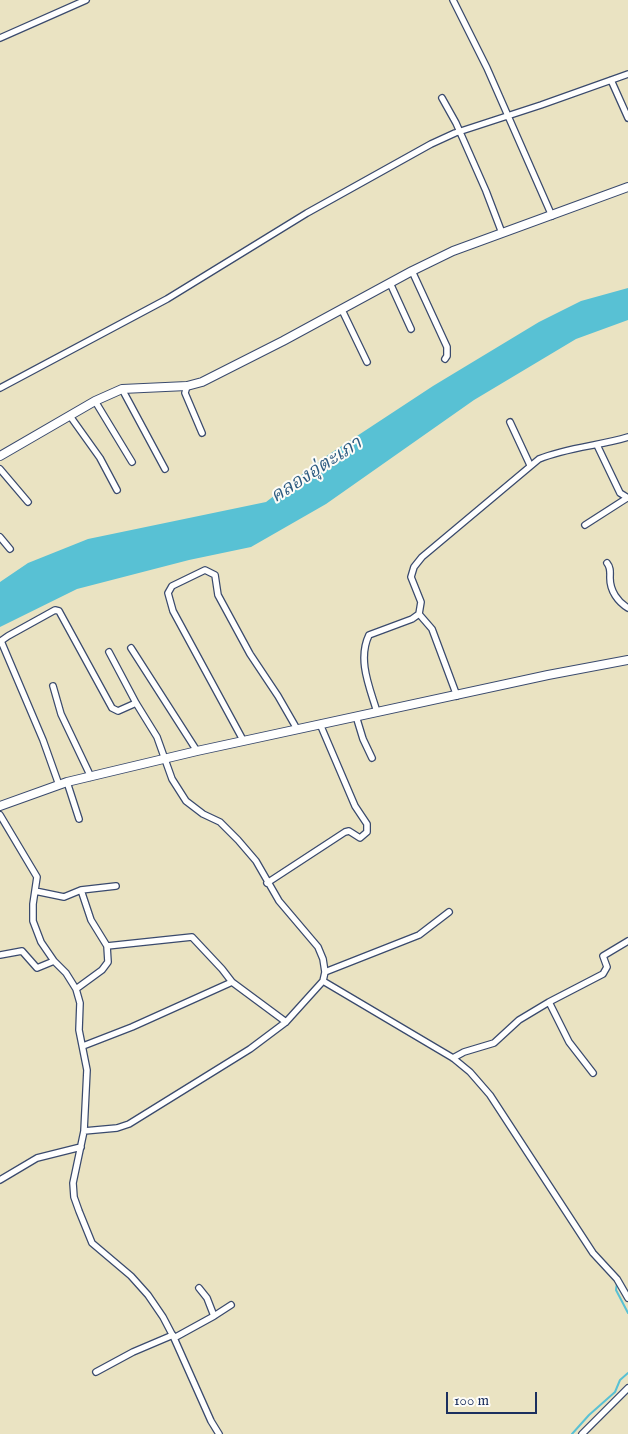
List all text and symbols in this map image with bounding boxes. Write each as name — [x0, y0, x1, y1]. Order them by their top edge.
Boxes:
water label: คลองอุ่ตะเภา — [267, 433, 367, 509]
scale bar — [448, 1382, 539, 1414]
text: 100 m — [454, 1391, 489, 1410]

